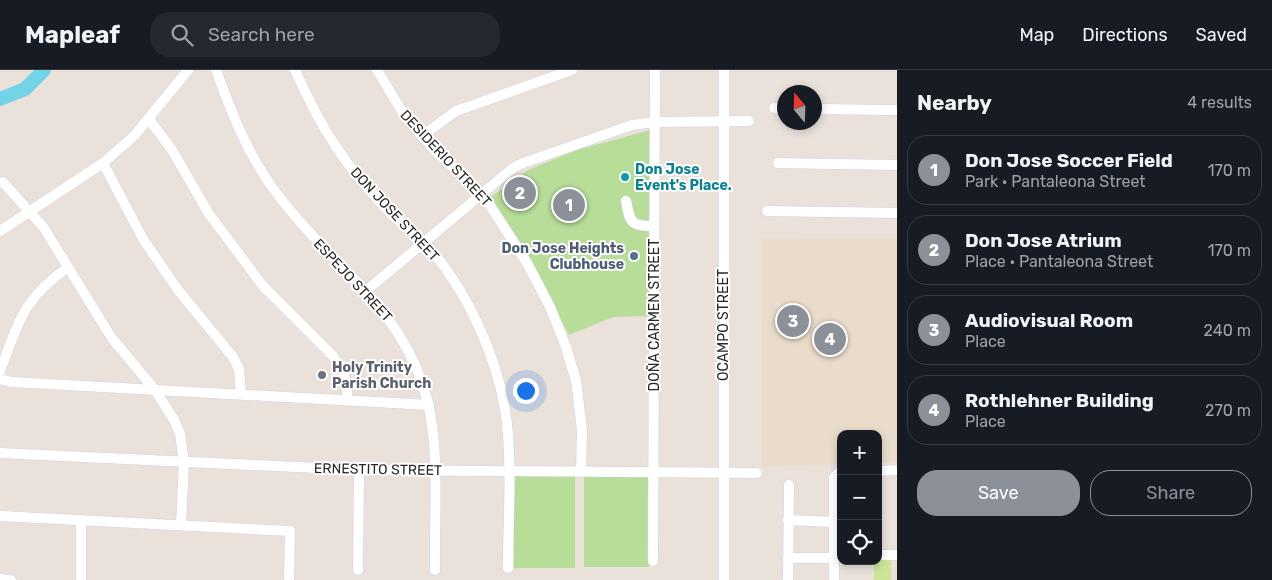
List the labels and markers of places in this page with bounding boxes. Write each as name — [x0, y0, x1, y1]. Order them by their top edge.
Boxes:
place label: Don Jose Event's Place. — [635, 161, 732, 194]
marker: Don Jose Event's Place. — [619, 171, 631, 183]
pin: 2 — [504, 174, 536, 212]
pin: 1 — [553, 186, 585, 224]
place label: Don Jose Heights Clubhouse — [502, 240, 624, 273]
marker: Don Jose Heights Clubhouse — [628, 250, 640, 262]
pin: 3 — [777, 302, 809, 340]
pin: 4 — [814, 320, 846, 358]
place label: Holy Trinity Parish Church — [332, 359, 431, 392]
marker: Holy Trinity Parish Church — [316, 369, 328, 381]

